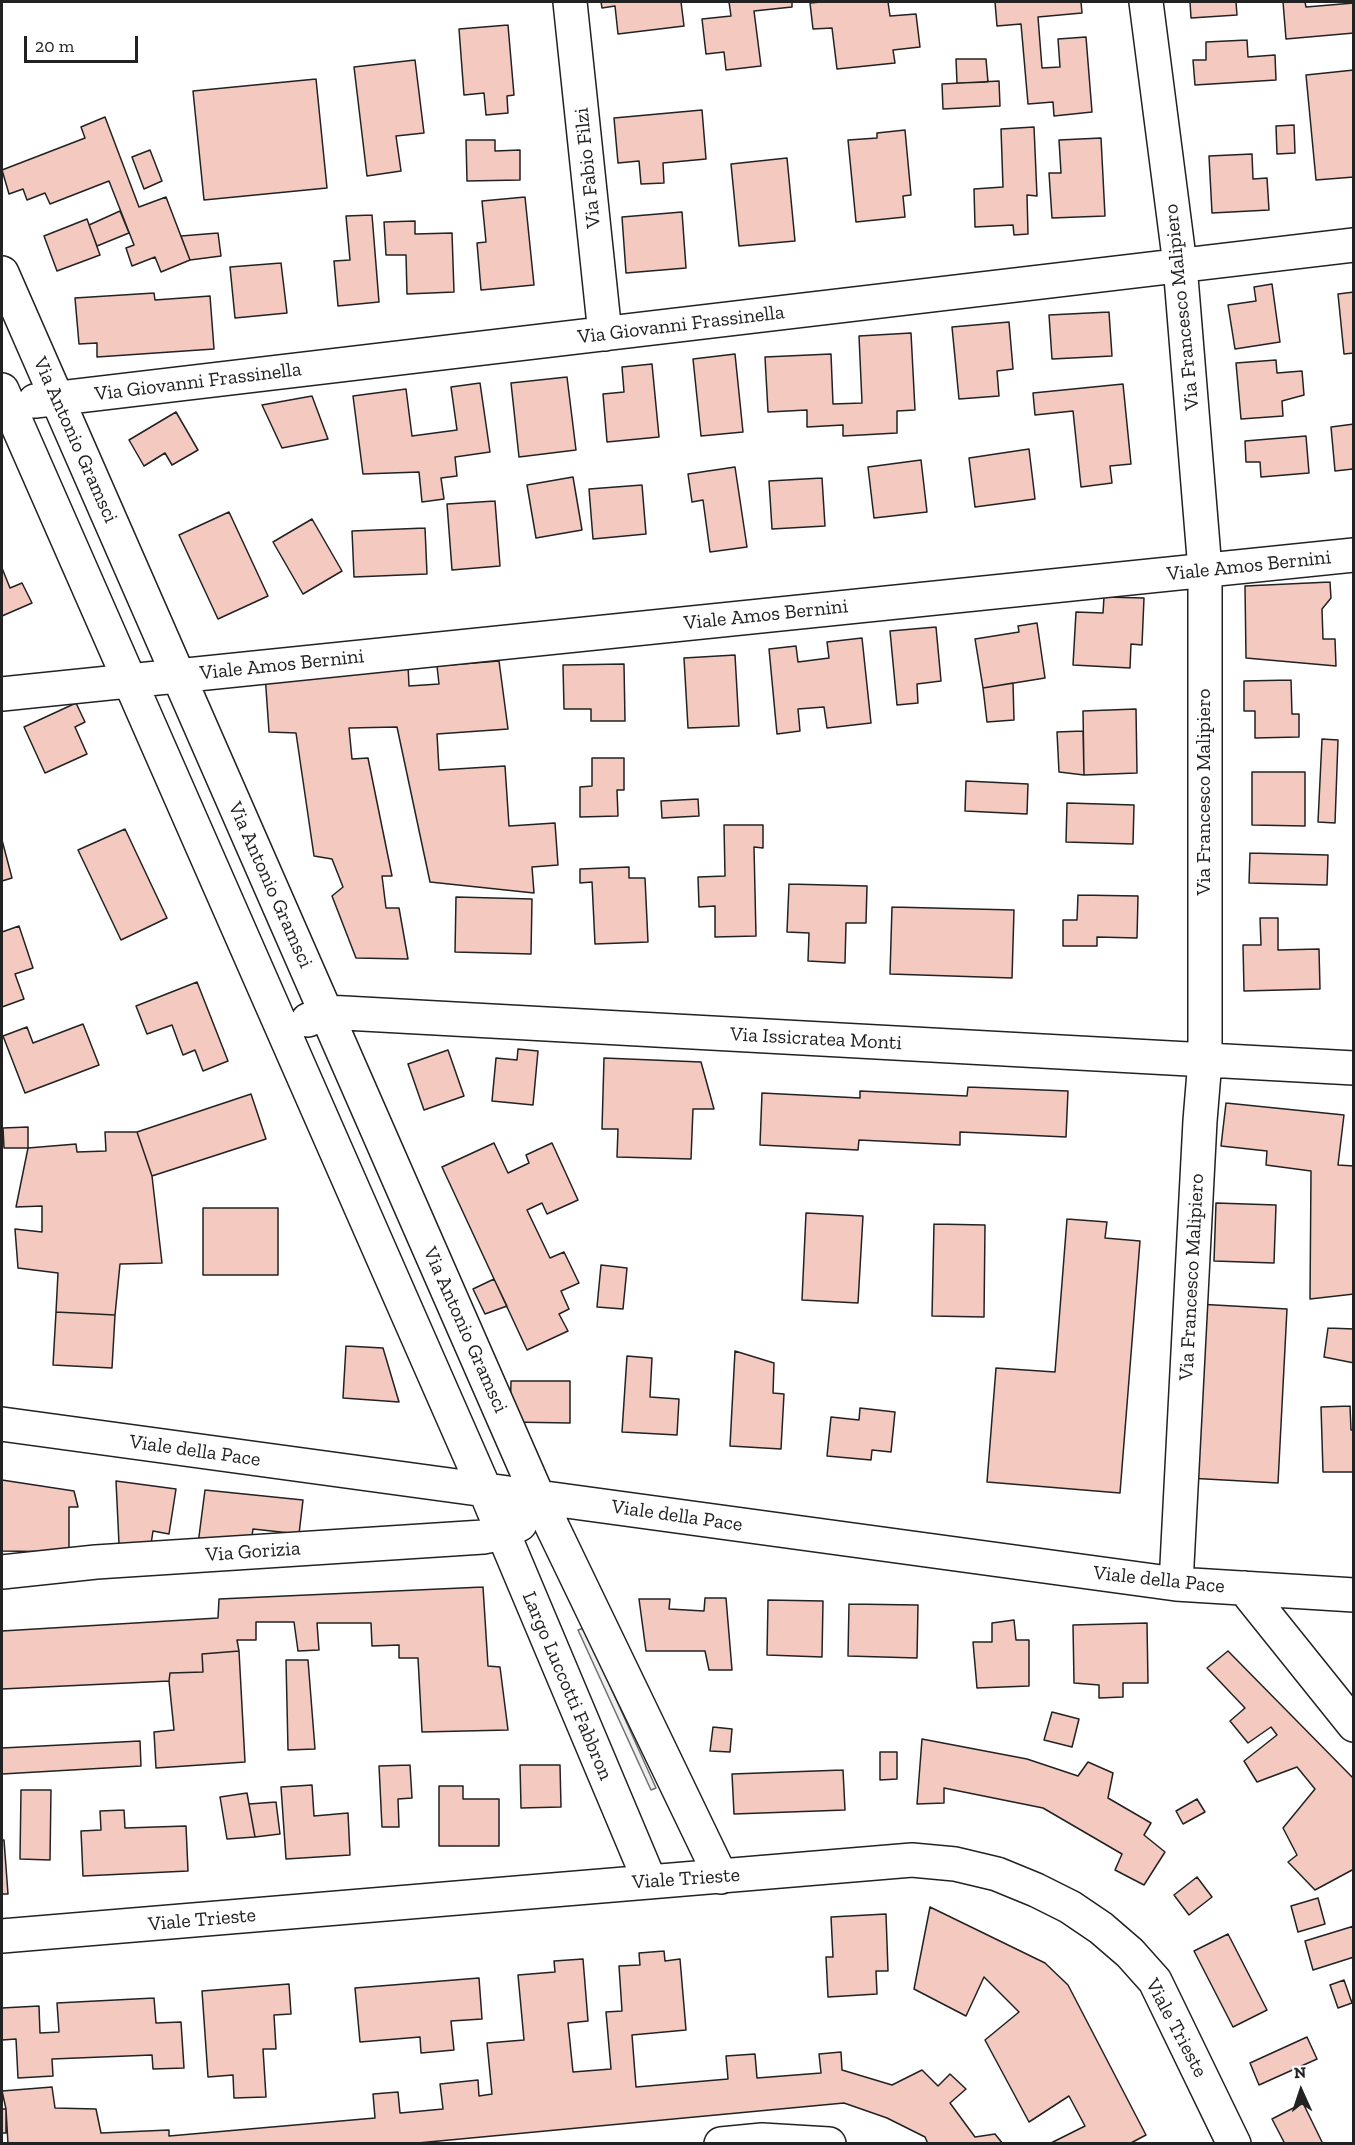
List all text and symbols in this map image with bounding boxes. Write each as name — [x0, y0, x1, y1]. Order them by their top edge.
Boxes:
scale bar — [27, 24, 141, 62]
text: 20 m — [35, 35, 74, 57]
street label: Via Fabio Filzi — [570, 107, 606, 229]
street label: Via Francesco Malipiero — [1159, 203, 1205, 411]
street label: Via Giovanni Frassinella — [576, 300, 786, 350]
street label: Via Antonio Gramsci — [28, 353, 122, 527]
street label: Via Giovanni Frassinella — [93, 357, 303, 407]
street label: Viale Amos Bernini — [1166, 545, 1332, 587]
street label: Viale Amos Bernini — [683, 594, 849, 636]
street label: Viale Amos Bernini — [199, 644, 365, 686]
street label: Via Francesco Malipiero — [1192, 688, 1216, 896]
street label: Via Antonio Gramsci — [223, 798, 317, 972]
street label: Via Issicratea Monti — [729, 1023, 903, 1055]
street label: Via Francesco Malipiero — [1175, 1173, 1209, 1381]
street label: Via Antonio Gramsci — [418, 1243, 512, 1417]
street label: Viale della Pace — [128, 1430, 262, 1472]
street label: Viale della Pace — [610, 1495, 744, 1537]
street label: Via Gorizia — [205, 1537, 301, 1567]
street label: Viale della Pace — [1092, 1561, 1226, 1599]
street label: Largo Luccotti Fabbron — [516, 1588, 618, 1784]
street label: Viale Trieste — [631, 1863, 741, 1895]
street label: Viale Trieste — [147, 1903, 257, 1937]
street label: Viale Trieste — [1140, 1975, 1212, 2081]
north arrow — [1271, 2061, 1331, 2121]
text: N — [1293, 2063, 1307, 2082]

